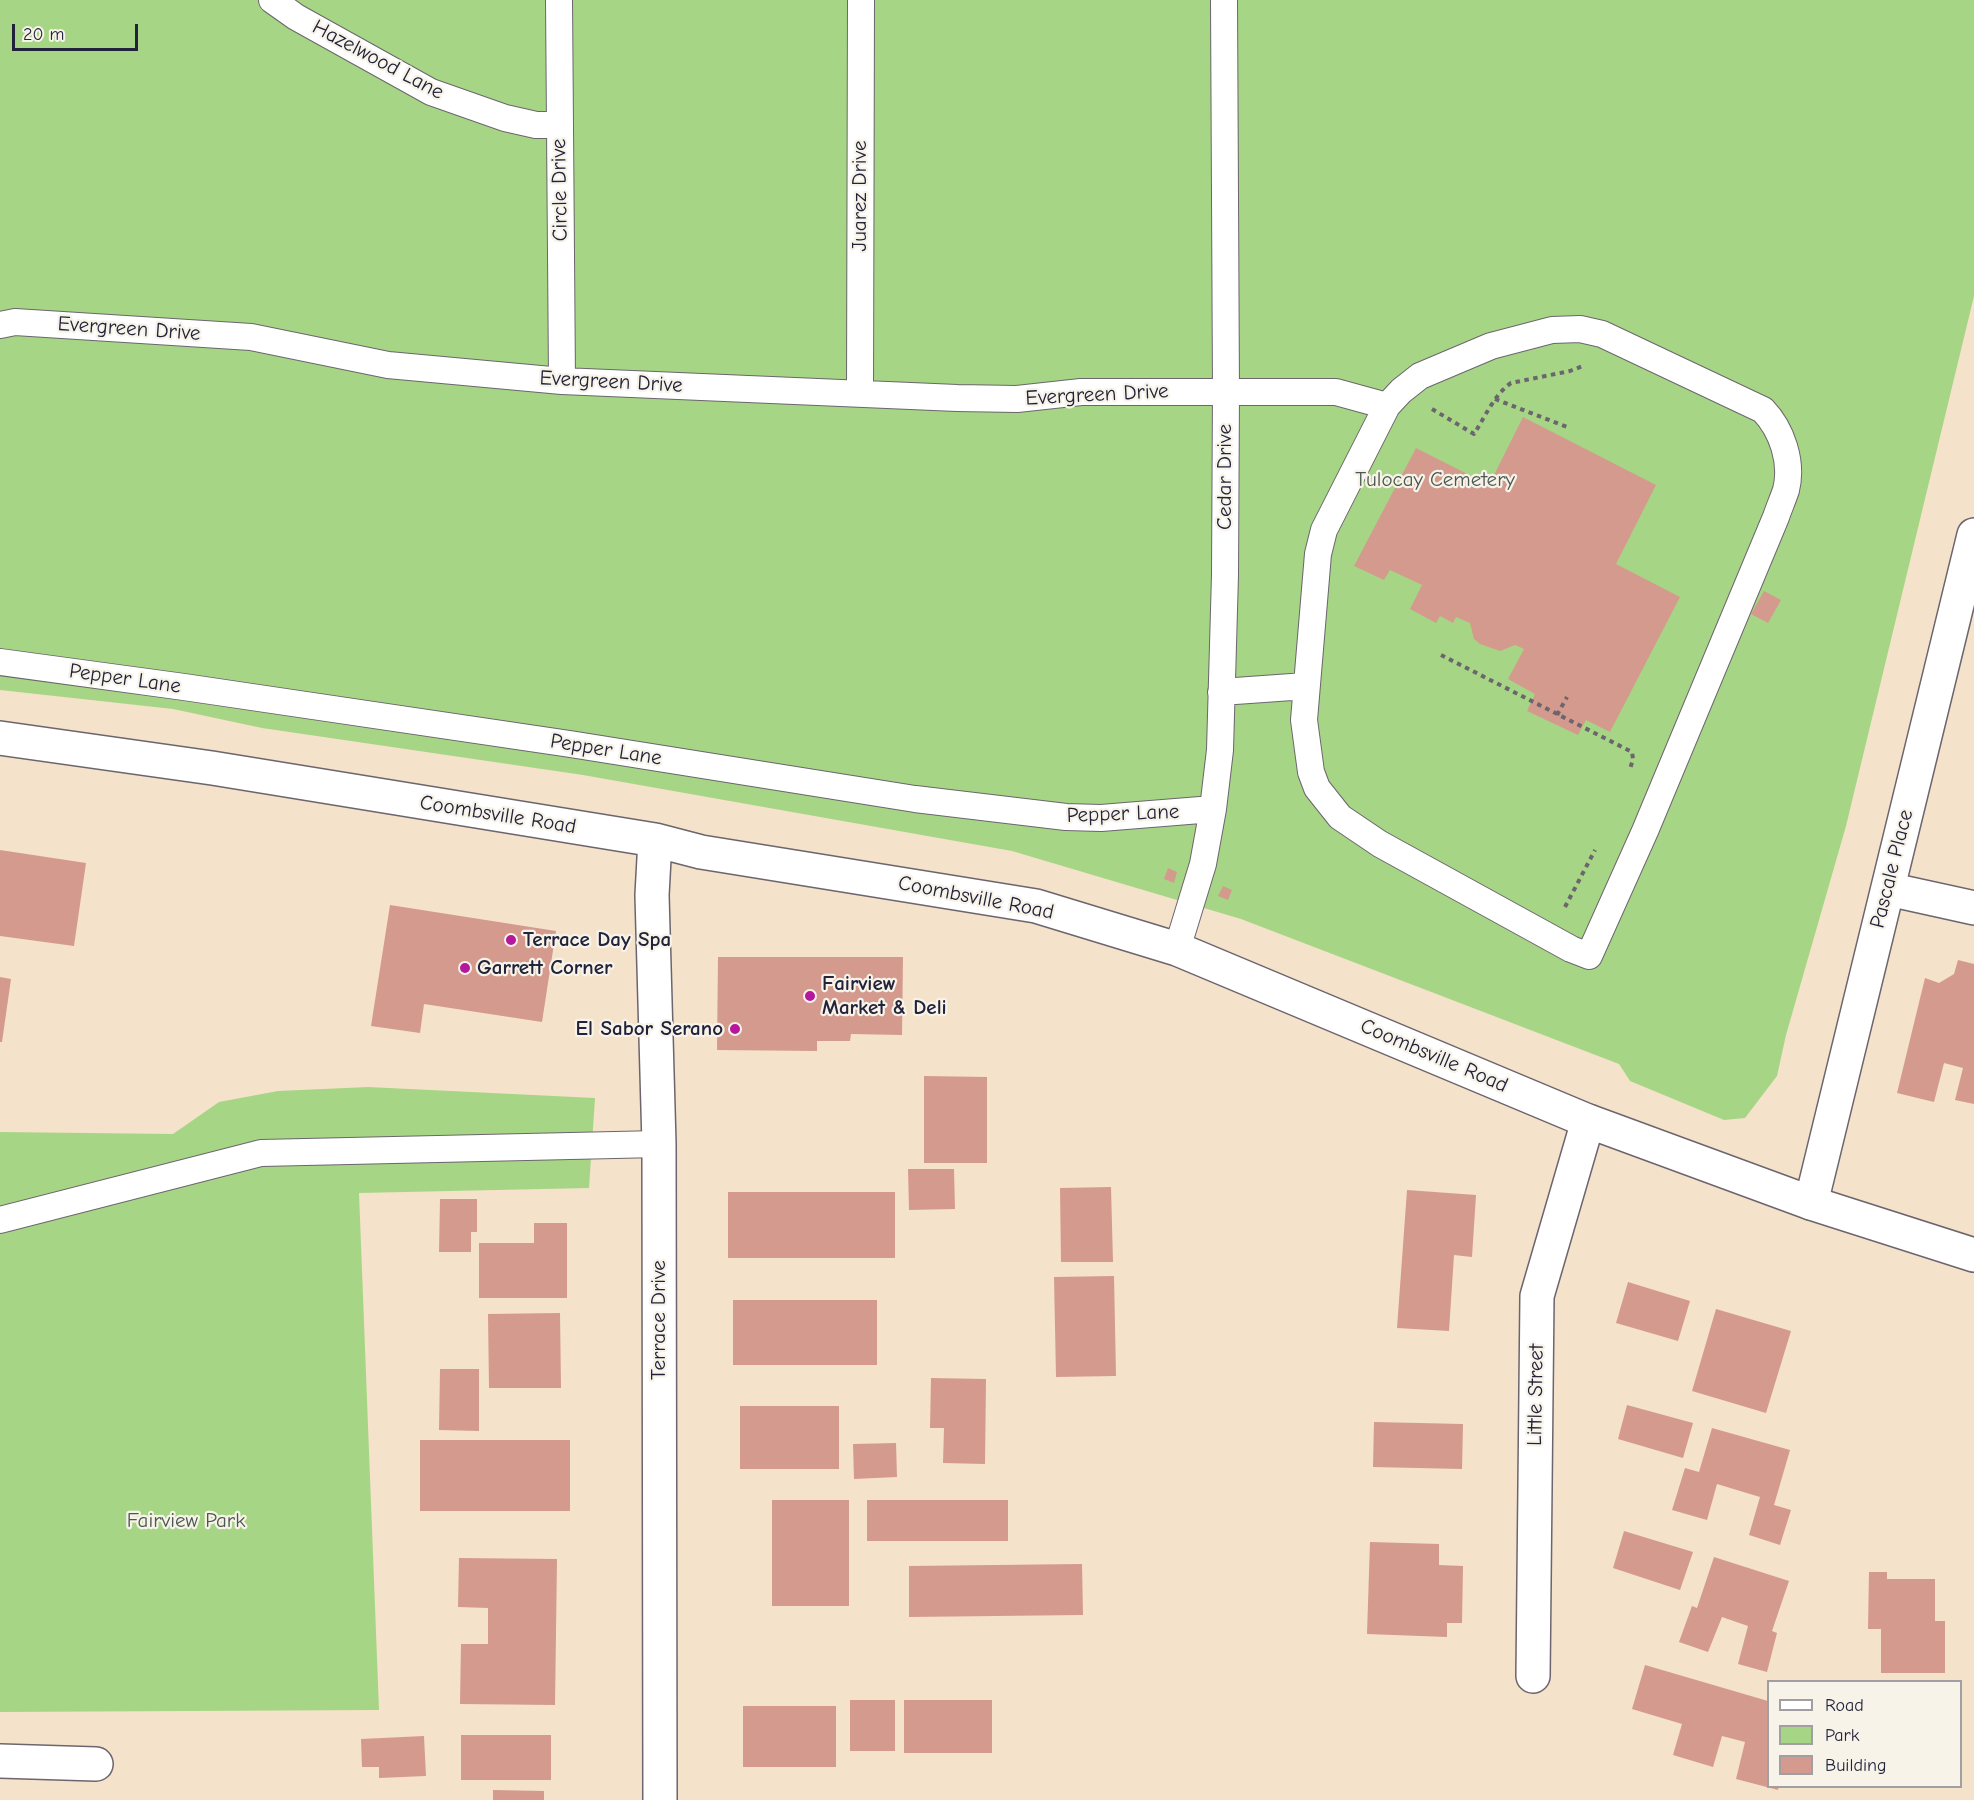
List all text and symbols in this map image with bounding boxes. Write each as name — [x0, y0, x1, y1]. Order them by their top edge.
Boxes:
scale bar — [15, 12, 141, 50]
street label: Hazelwood Lane — [308, 15, 448, 105]
text: 20 m — [23, 24, 64, 45]
street label: Circle Drive — [547, 138, 573, 242]
street label: Juarez Drive — [847, 141, 873, 251]
street label: Evergreen Drive — [57, 311, 201, 347]
street label: Evergreen Drive — [539, 366, 683, 398]
street label: Evergreen Drive — [1025, 379, 1169, 411]
street label: Cedar Drive — [1212, 424, 1238, 530]
park label: Tulocay Cemetery — [1355, 467, 1515, 493]
street label: Pepper Lane — [67, 659, 183, 699]
street label: Pepper Lane — [548, 729, 664, 771]
street label: Coombsville Road — [418, 790, 578, 840]
street label: Pepper Lane — [1066, 799, 1180, 829]
street label: Pascale Place — [1865, 807, 1919, 931]
street label: Coombsville Road — [896, 871, 1056, 925]
place label: Terrace Day Spa — [523, 927, 671, 953]
marker: Terrace Day Spa — [504, 933, 518, 947]
place label: Garrett Corner — [477, 955, 612, 981]
marker: Garrett Corner — [458, 961, 472, 975]
place label: Fairview Market & Deli — [822, 971, 947, 1021]
marker: Fairview Market & Deli — [803, 989, 817, 1003]
street label: Coombsville Road — [1356, 1014, 1512, 1098]
place label: El Sabor Serano — [576, 1016, 723, 1042]
marker: El Sabor Serano — [728, 1022, 742, 1036]
street label: Terrace Drive — [646, 1260, 672, 1380]
street label: Little Street — [1523, 1344, 1549, 1446]
park label: Fairview Park — [127, 1508, 245, 1534]
legend — [1767, 1680, 1962, 1788]
text: Road — [1825, 1695, 1864, 1716]
text: Park — [1825, 1725, 1859, 1746]
text: Building — [1825, 1755, 1887, 1776]

